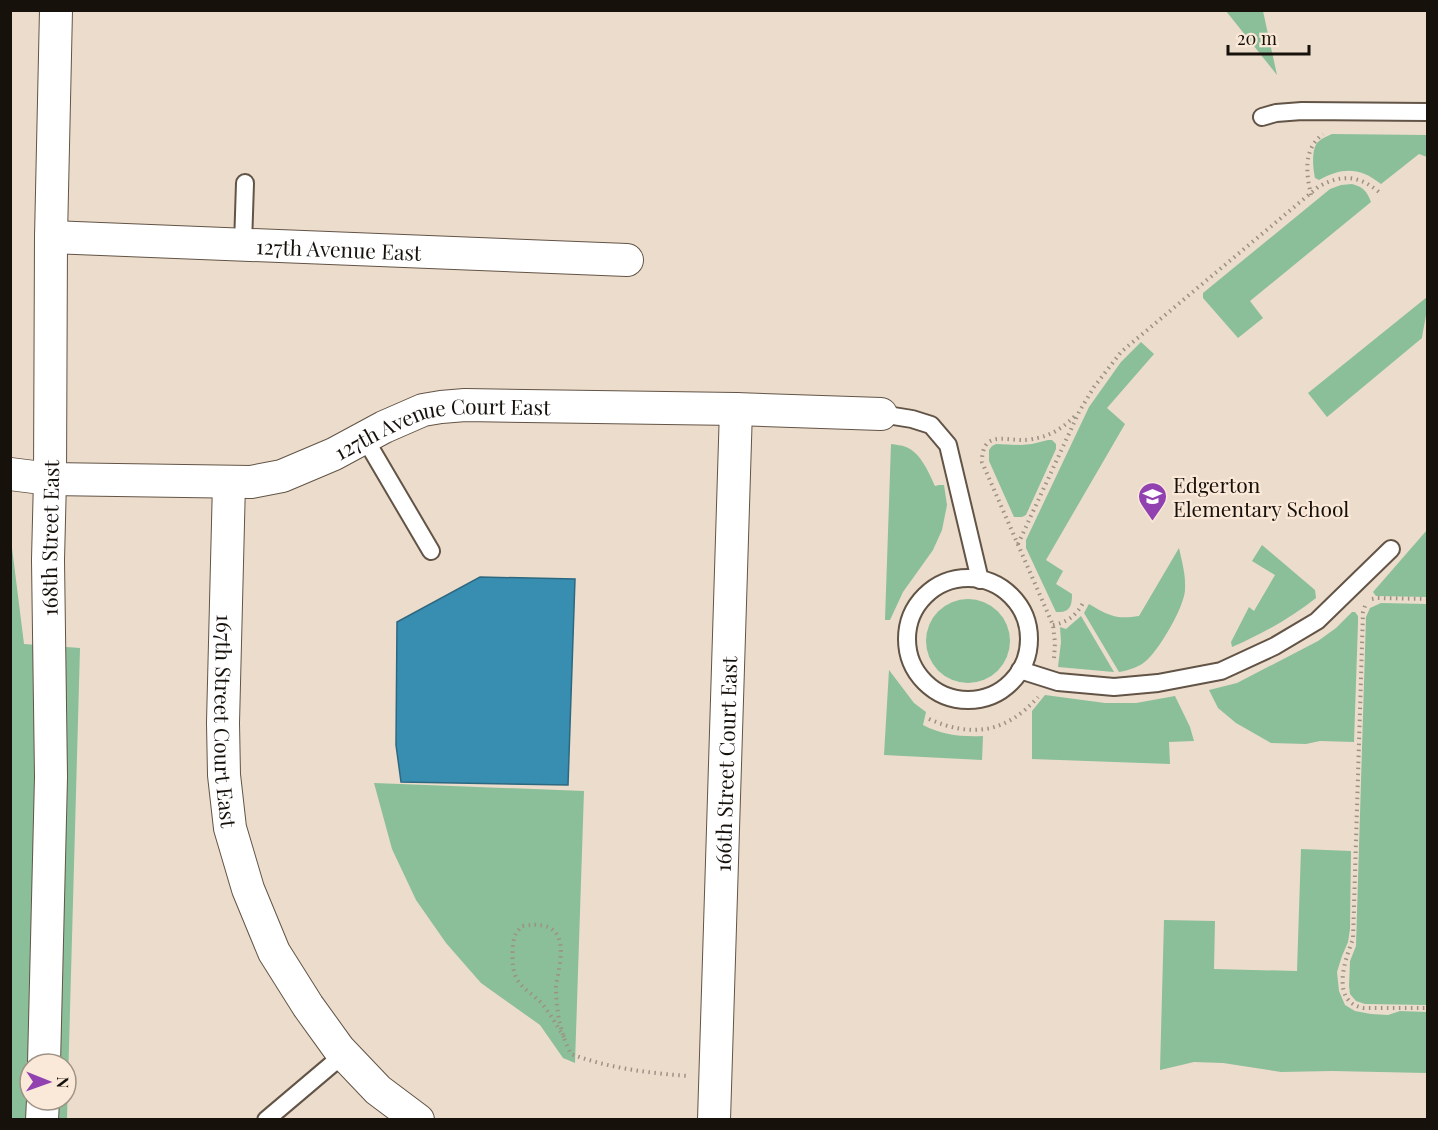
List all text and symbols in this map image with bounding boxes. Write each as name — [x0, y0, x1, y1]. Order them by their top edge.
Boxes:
scale bar — [1228, 18, 1309, 56]
text: 20 m — [1237, 26, 1277, 50]
street label: 127th Avenue East — [256, 231, 423, 266]
street label: 127th Avenue Court East — [329, 391, 551, 465]
street label: 168th Street East — [34, 460, 64, 616]
place label: Edgerton Elementary School — [1173, 470, 1349, 522]
school or university icon: Edgerton Elementary School — [1136, 480, 1168, 522]
street label: 167th Street Court East — [209, 614, 244, 829]
street label: 166th Street Court East — [708, 655, 742, 872]
north arrow — [18, 1052, 78, 1112]
text: N — [53, 1076, 74, 1089]

